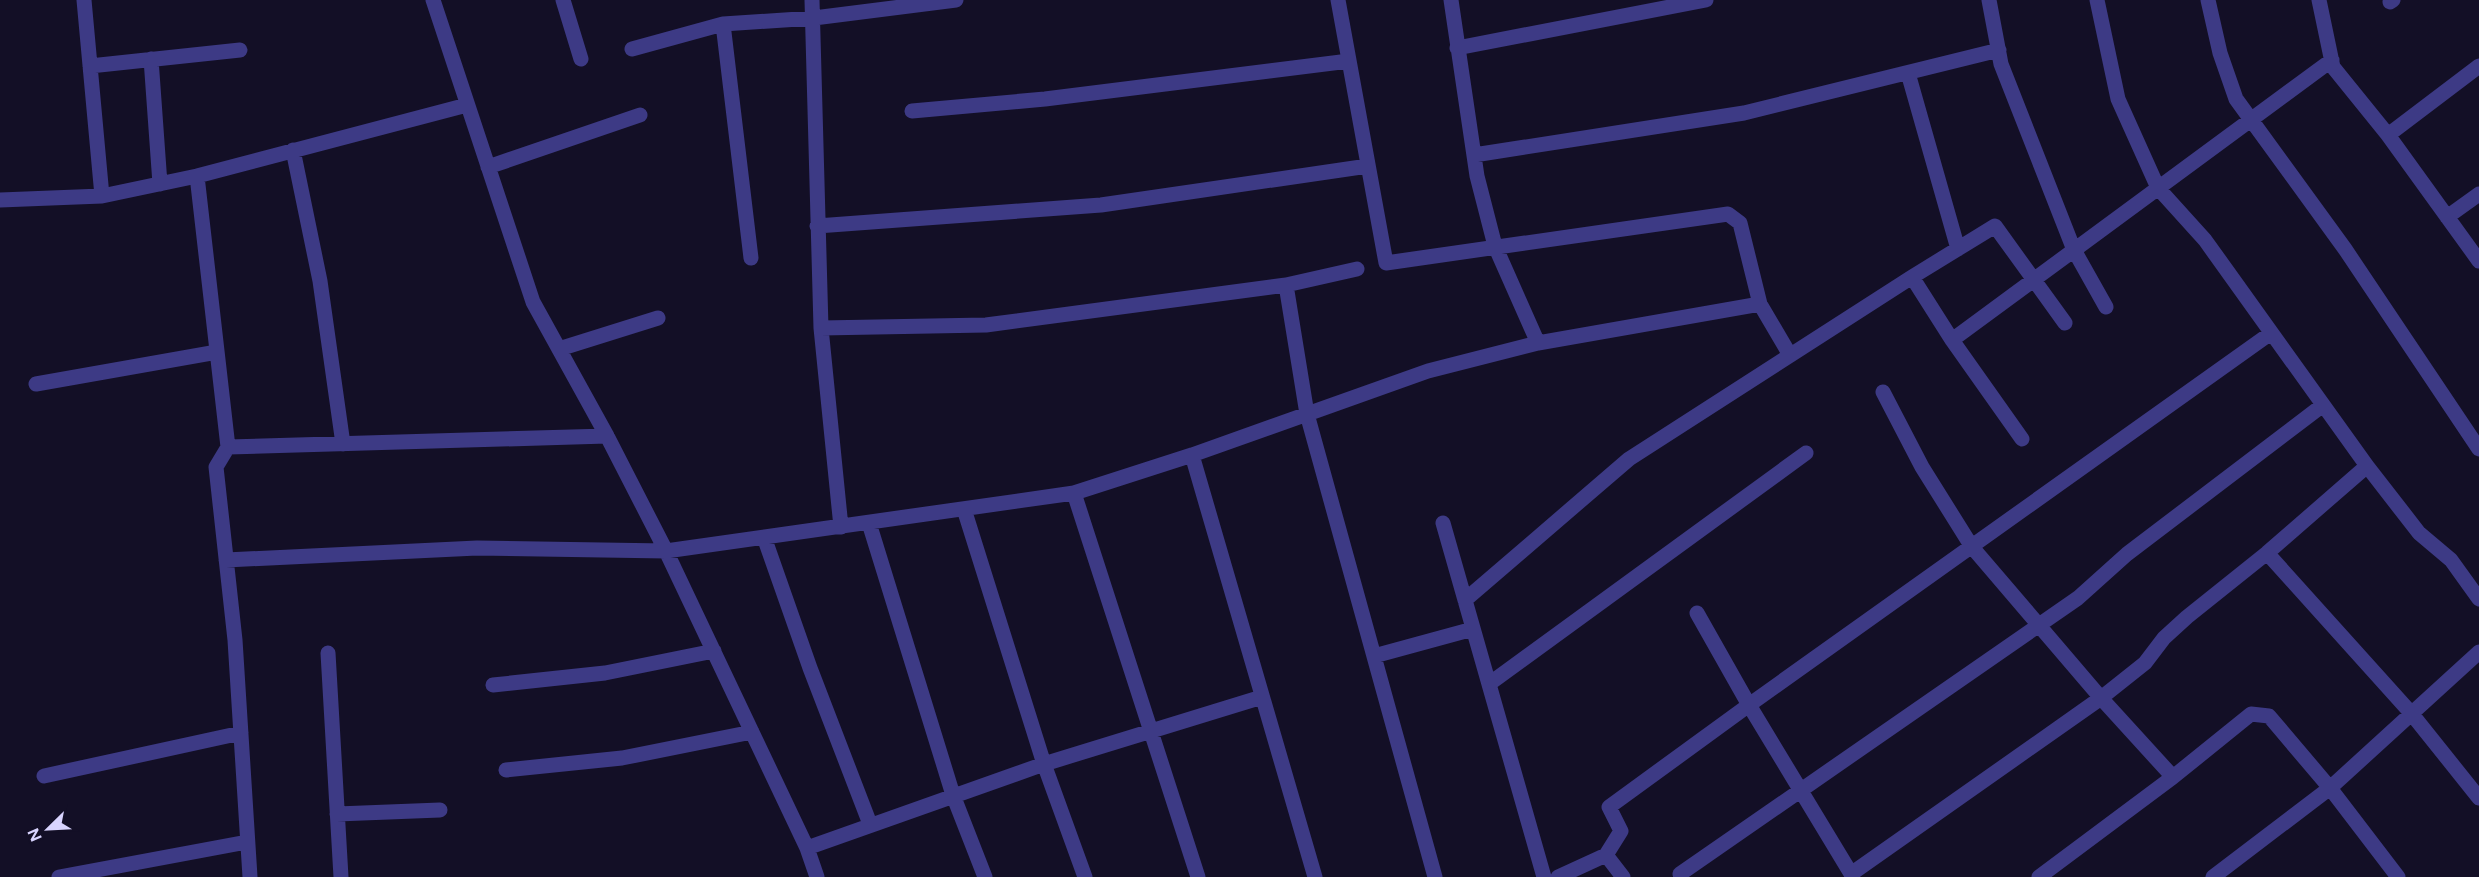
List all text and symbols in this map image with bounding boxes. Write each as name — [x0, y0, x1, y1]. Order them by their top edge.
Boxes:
north arrow — [18, 799, 78, 859]
text: N — [24, 825, 46, 844]

